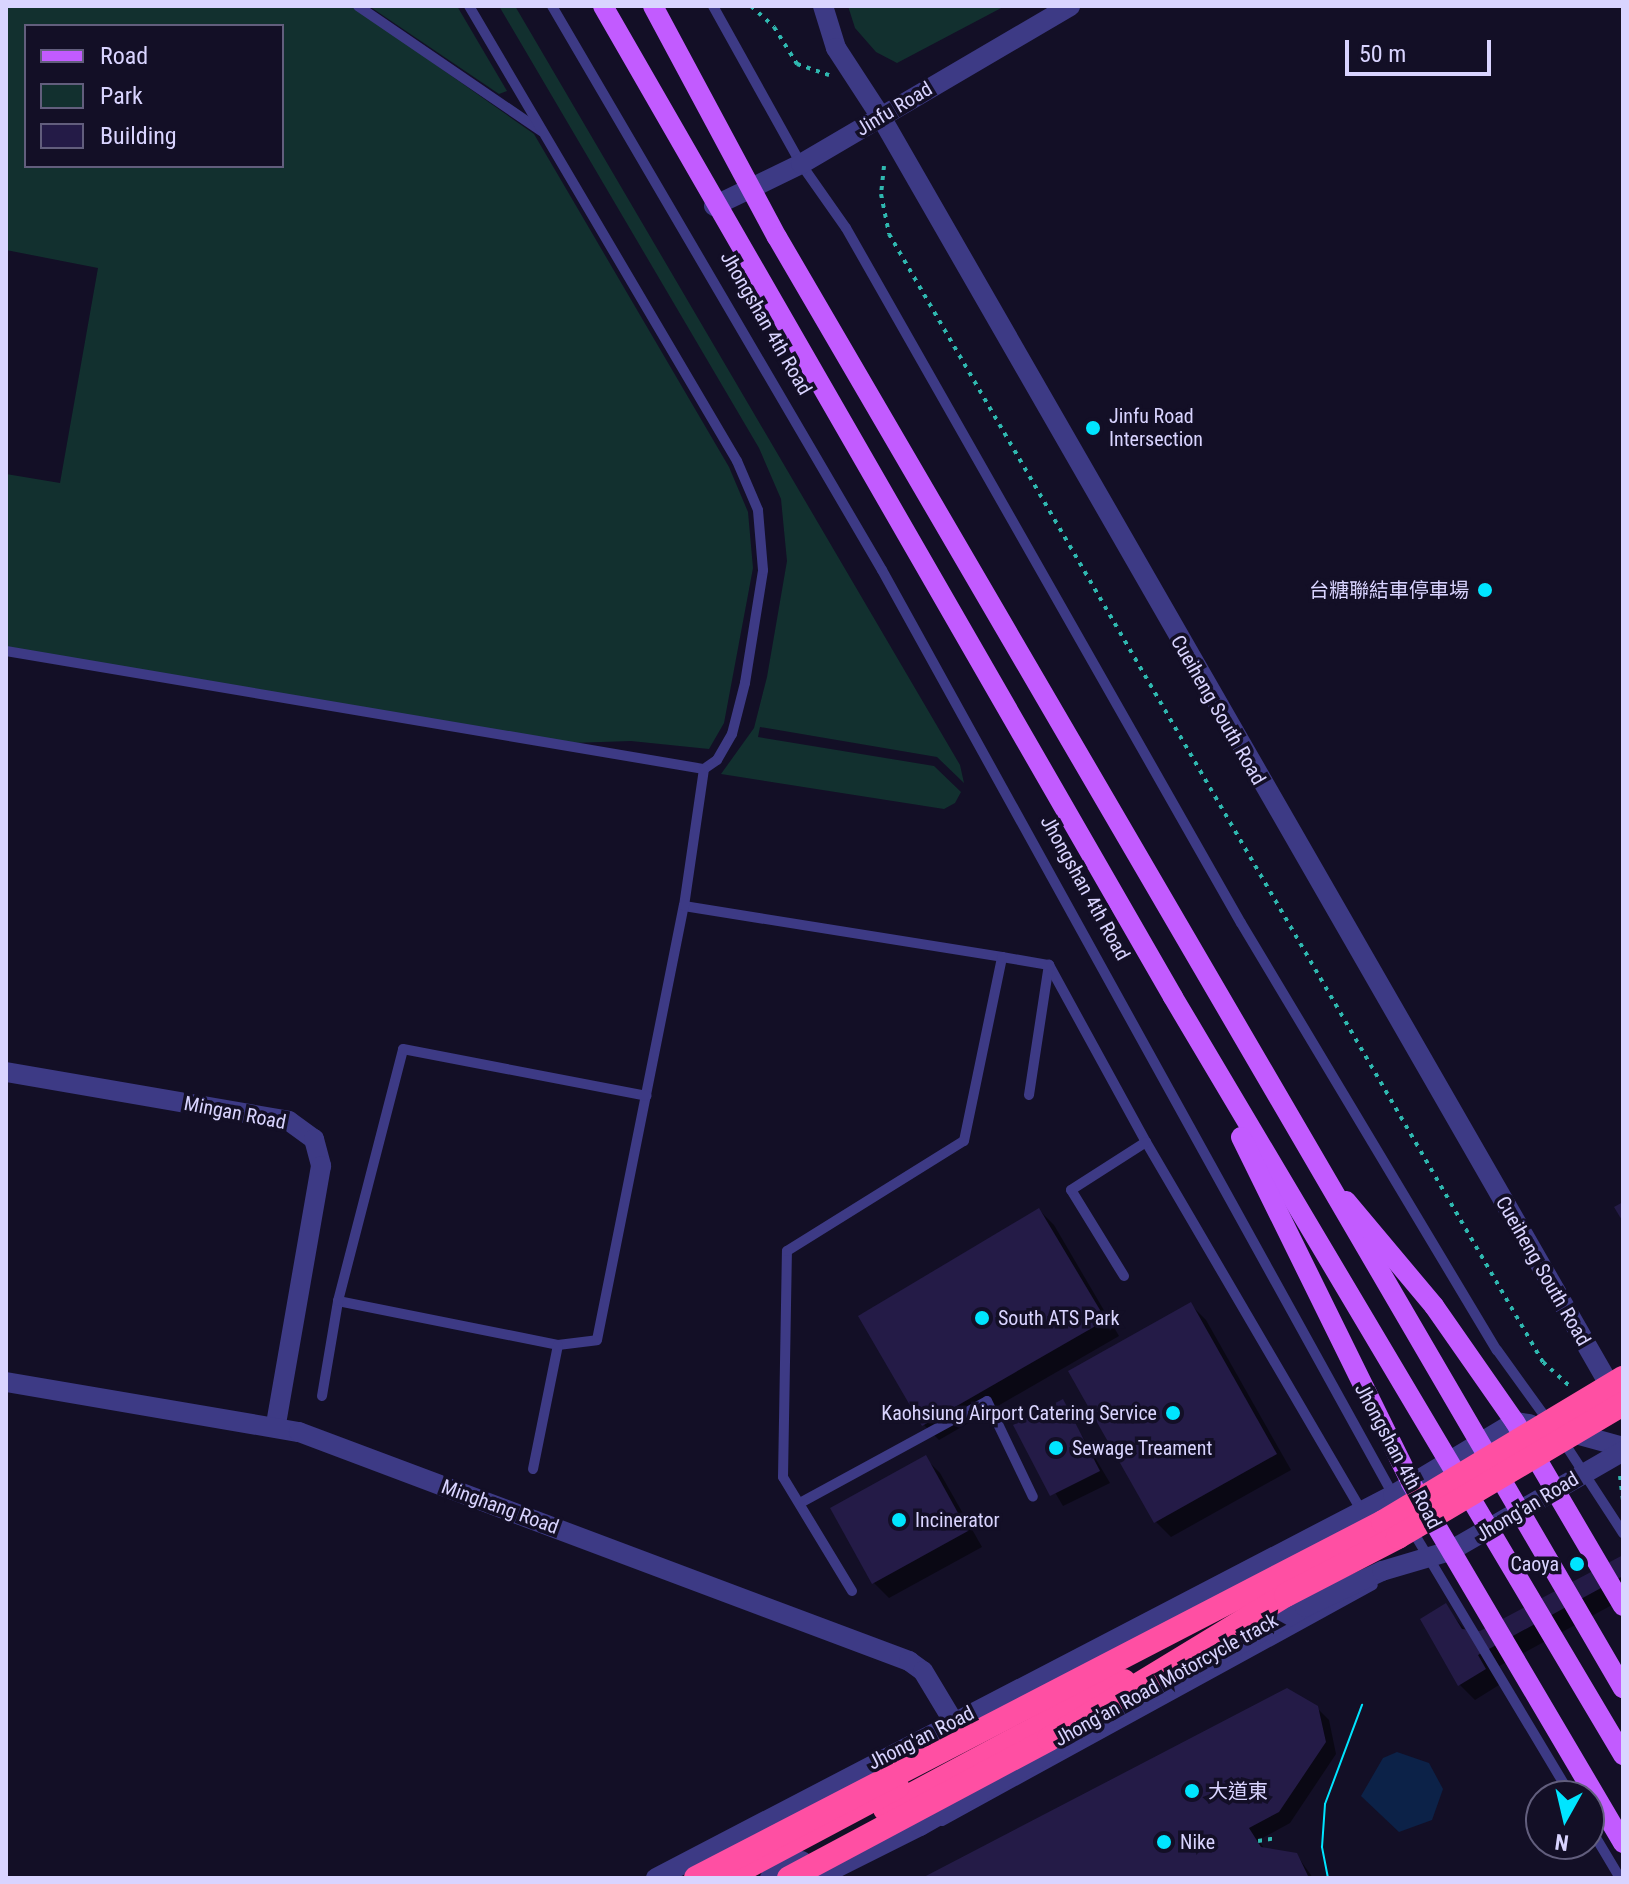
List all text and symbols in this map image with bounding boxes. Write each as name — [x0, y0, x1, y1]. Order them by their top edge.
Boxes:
legend — [24, 24, 284, 168]
scale bar — [1349, 24, 1495, 74]
text: 50 m — [1359, 40, 1406, 68]
text: Road — [100, 42, 148, 70]
street label: Jinfu Road — [852, 77, 936, 141]
text: Park — [100, 82, 143, 110]
text: Building — [100, 122, 177, 150]
street label: Jhongshan 4th Road — [715, 247, 817, 399]
place label: Jinfu Road Intersection — [1109, 404, 1203, 451]
marker: Jinfu Road Intersection — [1084, 419, 1102, 437]
place label: 台糖聯結車停車場 — [1309, 578, 1469, 602]
marker: 台糖聯結車停車場 — [1476, 581, 1494, 599]
street label: Cueiheng South Road — [1165, 631, 1271, 789]
street label: Jhongshan 4th Road — [1035, 811, 1135, 965]
street label: Mingan Road — [182, 1091, 288, 1135]
street label: Cueiheng South Road — [1490, 1192, 1596, 1350]
place label: South ATS Park — [998, 1306, 1119, 1330]
marker: South ATS Park — [973, 1309, 991, 1327]
street label: Jhongshan 4th Road — [1349, 1379, 1447, 1533]
place label: Kaohsiung Airport Catering Service — [881, 1401, 1157, 1425]
marker: Kaohsiung Airport Catering Service — [1164, 1404, 1182, 1422]
place label: Sewage Treament — [1072, 1436, 1213, 1460]
marker: Sewage Treament — [1047, 1439, 1065, 1457]
street label: Jhong'an Road — [1471, 1467, 1583, 1547]
street label: Minghang Road — [438, 1475, 562, 1539]
place label: Incinerator — [915, 1508, 1000, 1532]
marker: Incinerator — [890, 1511, 908, 1529]
place label: Caoya — [1510, 1552, 1559, 1576]
marker: Caoya — [1566, 1553, 1588, 1575]
street label: Jhong'an Road Motorcycle track — [1050, 1608, 1282, 1752]
street label: Jhong'an Road — [864, 1701, 978, 1775]
place label: 大道東 — [1208, 1779, 1268, 1803]
north arrow — [1525, 1780, 1605, 1860]
marker: 大道東 — [1183, 1782, 1201, 1800]
text: N — [1553, 1829, 1570, 1856]
place label: Nike — [1180, 1830, 1215, 1854]
marker: Nike — [1155, 1833, 1173, 1851]

